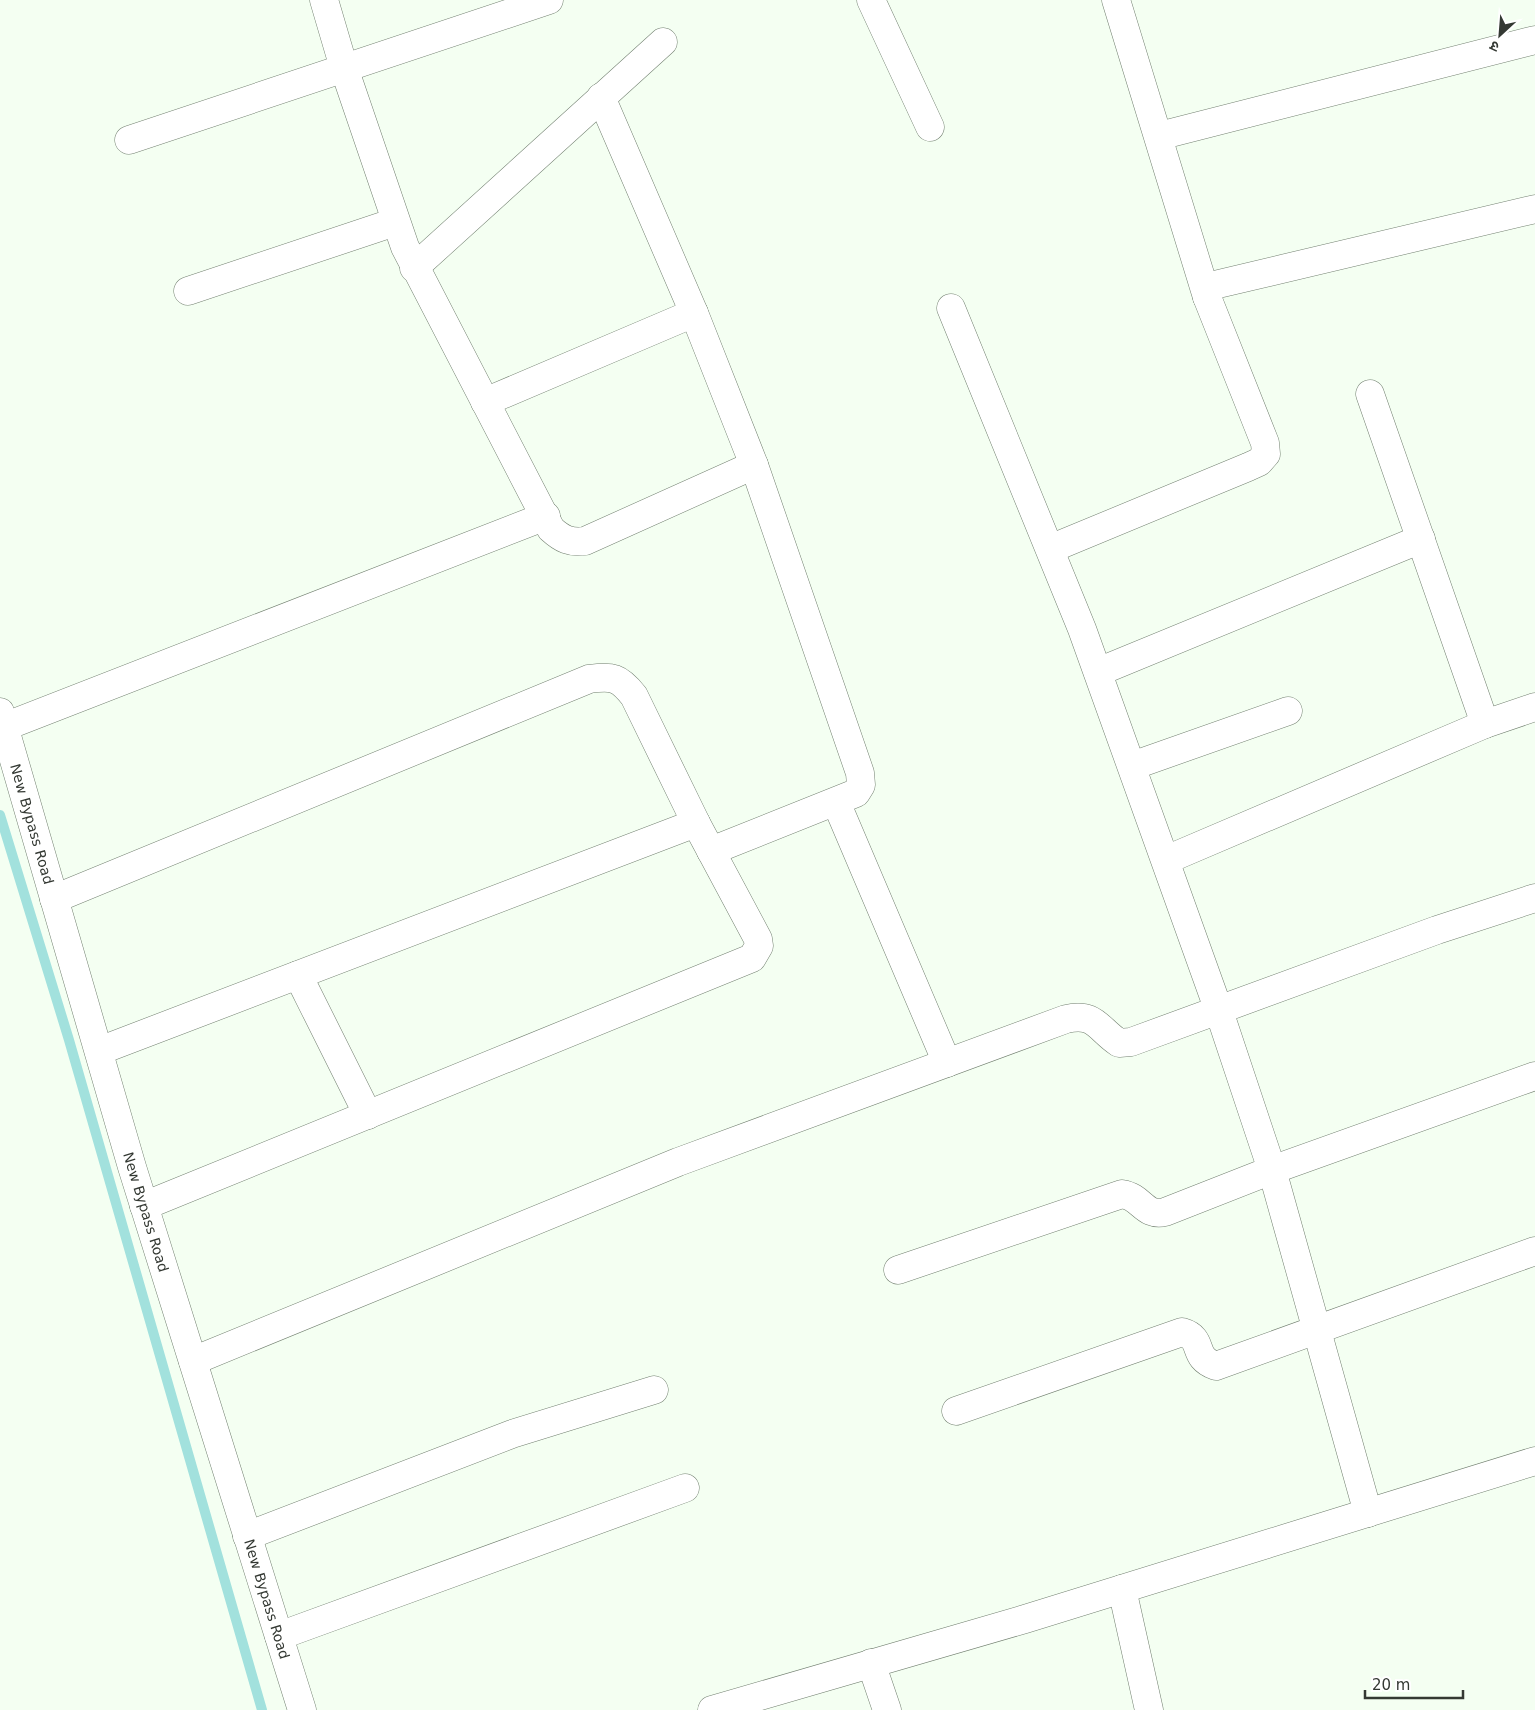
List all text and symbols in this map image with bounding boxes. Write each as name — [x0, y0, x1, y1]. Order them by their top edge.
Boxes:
north arrow — [1475, 10, 1525, 60]
text: उ — [1486, 37, 1501, 56]
street label: New Bypass Road — [7, 762, 57, 886]
street label: New Bypass Road — [120, 1150, 172, 1274]
street label: New Bypass Road — [241, 1537, 293, 1661]
scale bar — [1365, 1668, 1462, 1700]
text: 20 m — [1372, 1676, 1410, 1694]

